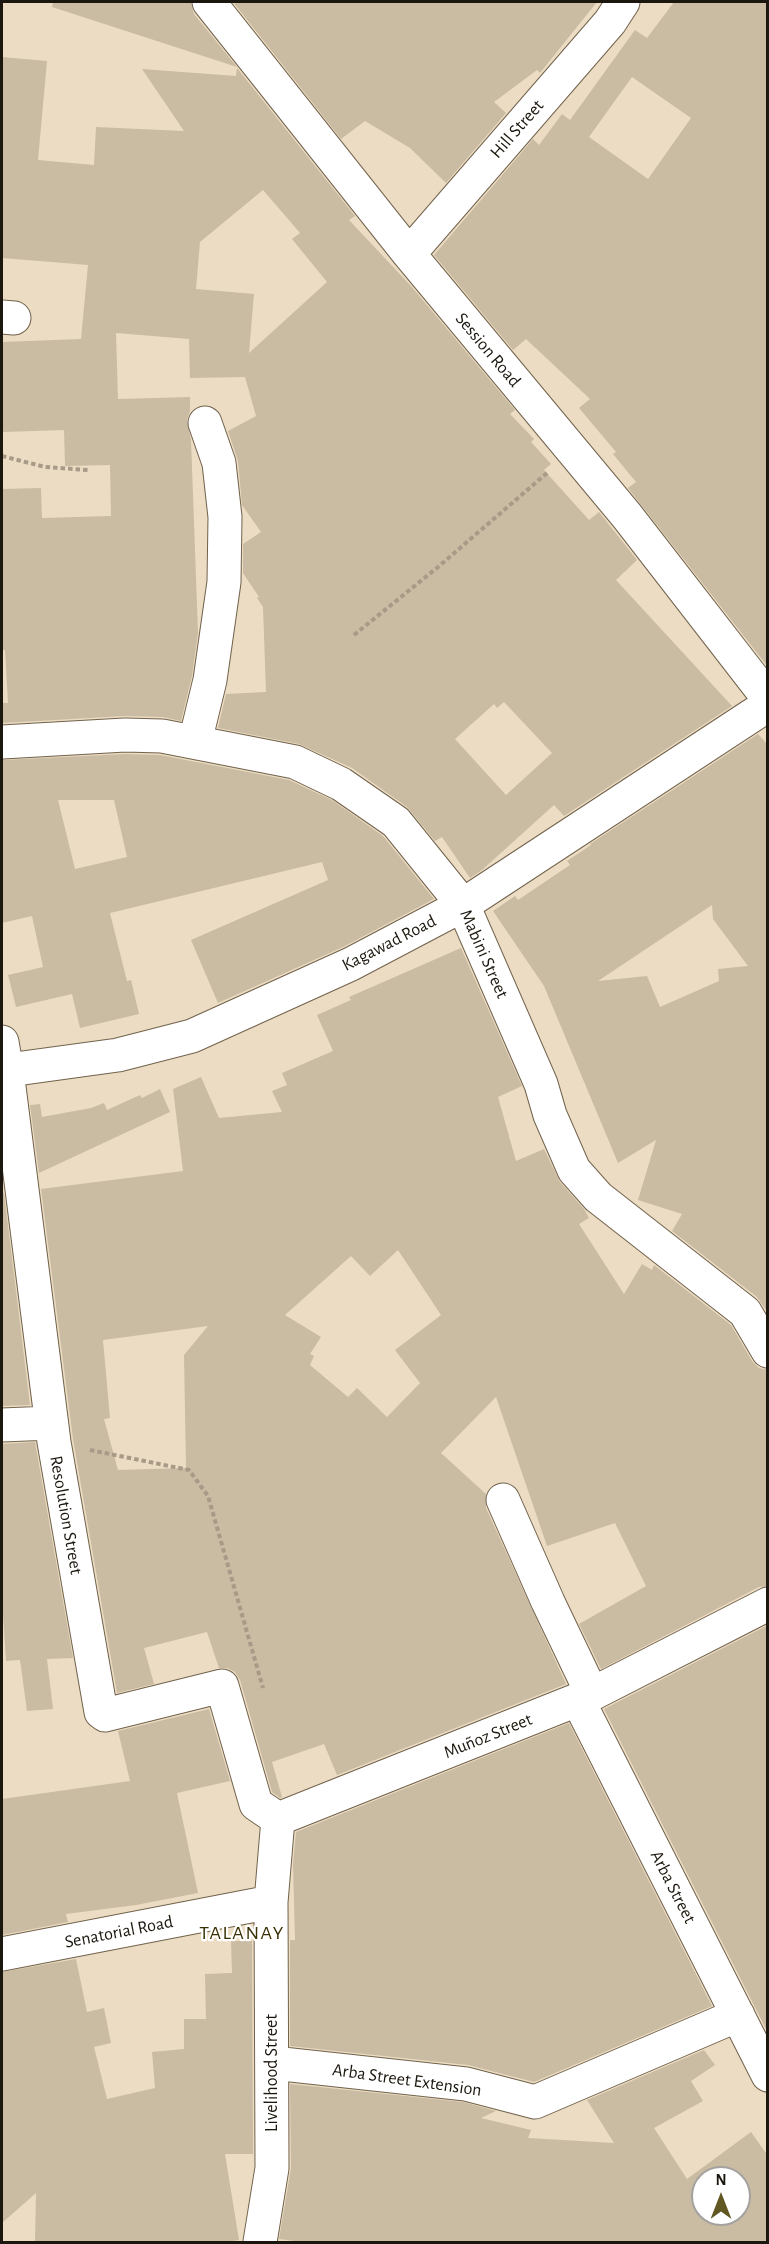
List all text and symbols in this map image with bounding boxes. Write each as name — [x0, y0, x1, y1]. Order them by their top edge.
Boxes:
street label: Hill Street — [486, 95, 548, 163]
street label: Session Road — [451, 308, 525, 392]
street label: Mabini Street — [455, 906, 513, 1002]
street label: Kagawad Road — [338, 910, 440, 976]
street label: Resolution Street — [45, 1454, 87, 1576]
street label: Muñoz Street — [441, 1708, 535, 1764]
street label: Arba Street — [645, 1847, 701, 1927]
street label: Senatorial Road — [63, 1911, 175, 1953]
district label: TALANAY — [199, 1921, 285, 1945]
street label: Livelihood Street — [261, 2014, 283, 2132]
street label: Arba Street Extension — [331, 2059, 483, 2101]
north arrow — [691, 2166, 751, 2226]
text: N — [715, 2172, 727, 2188]

